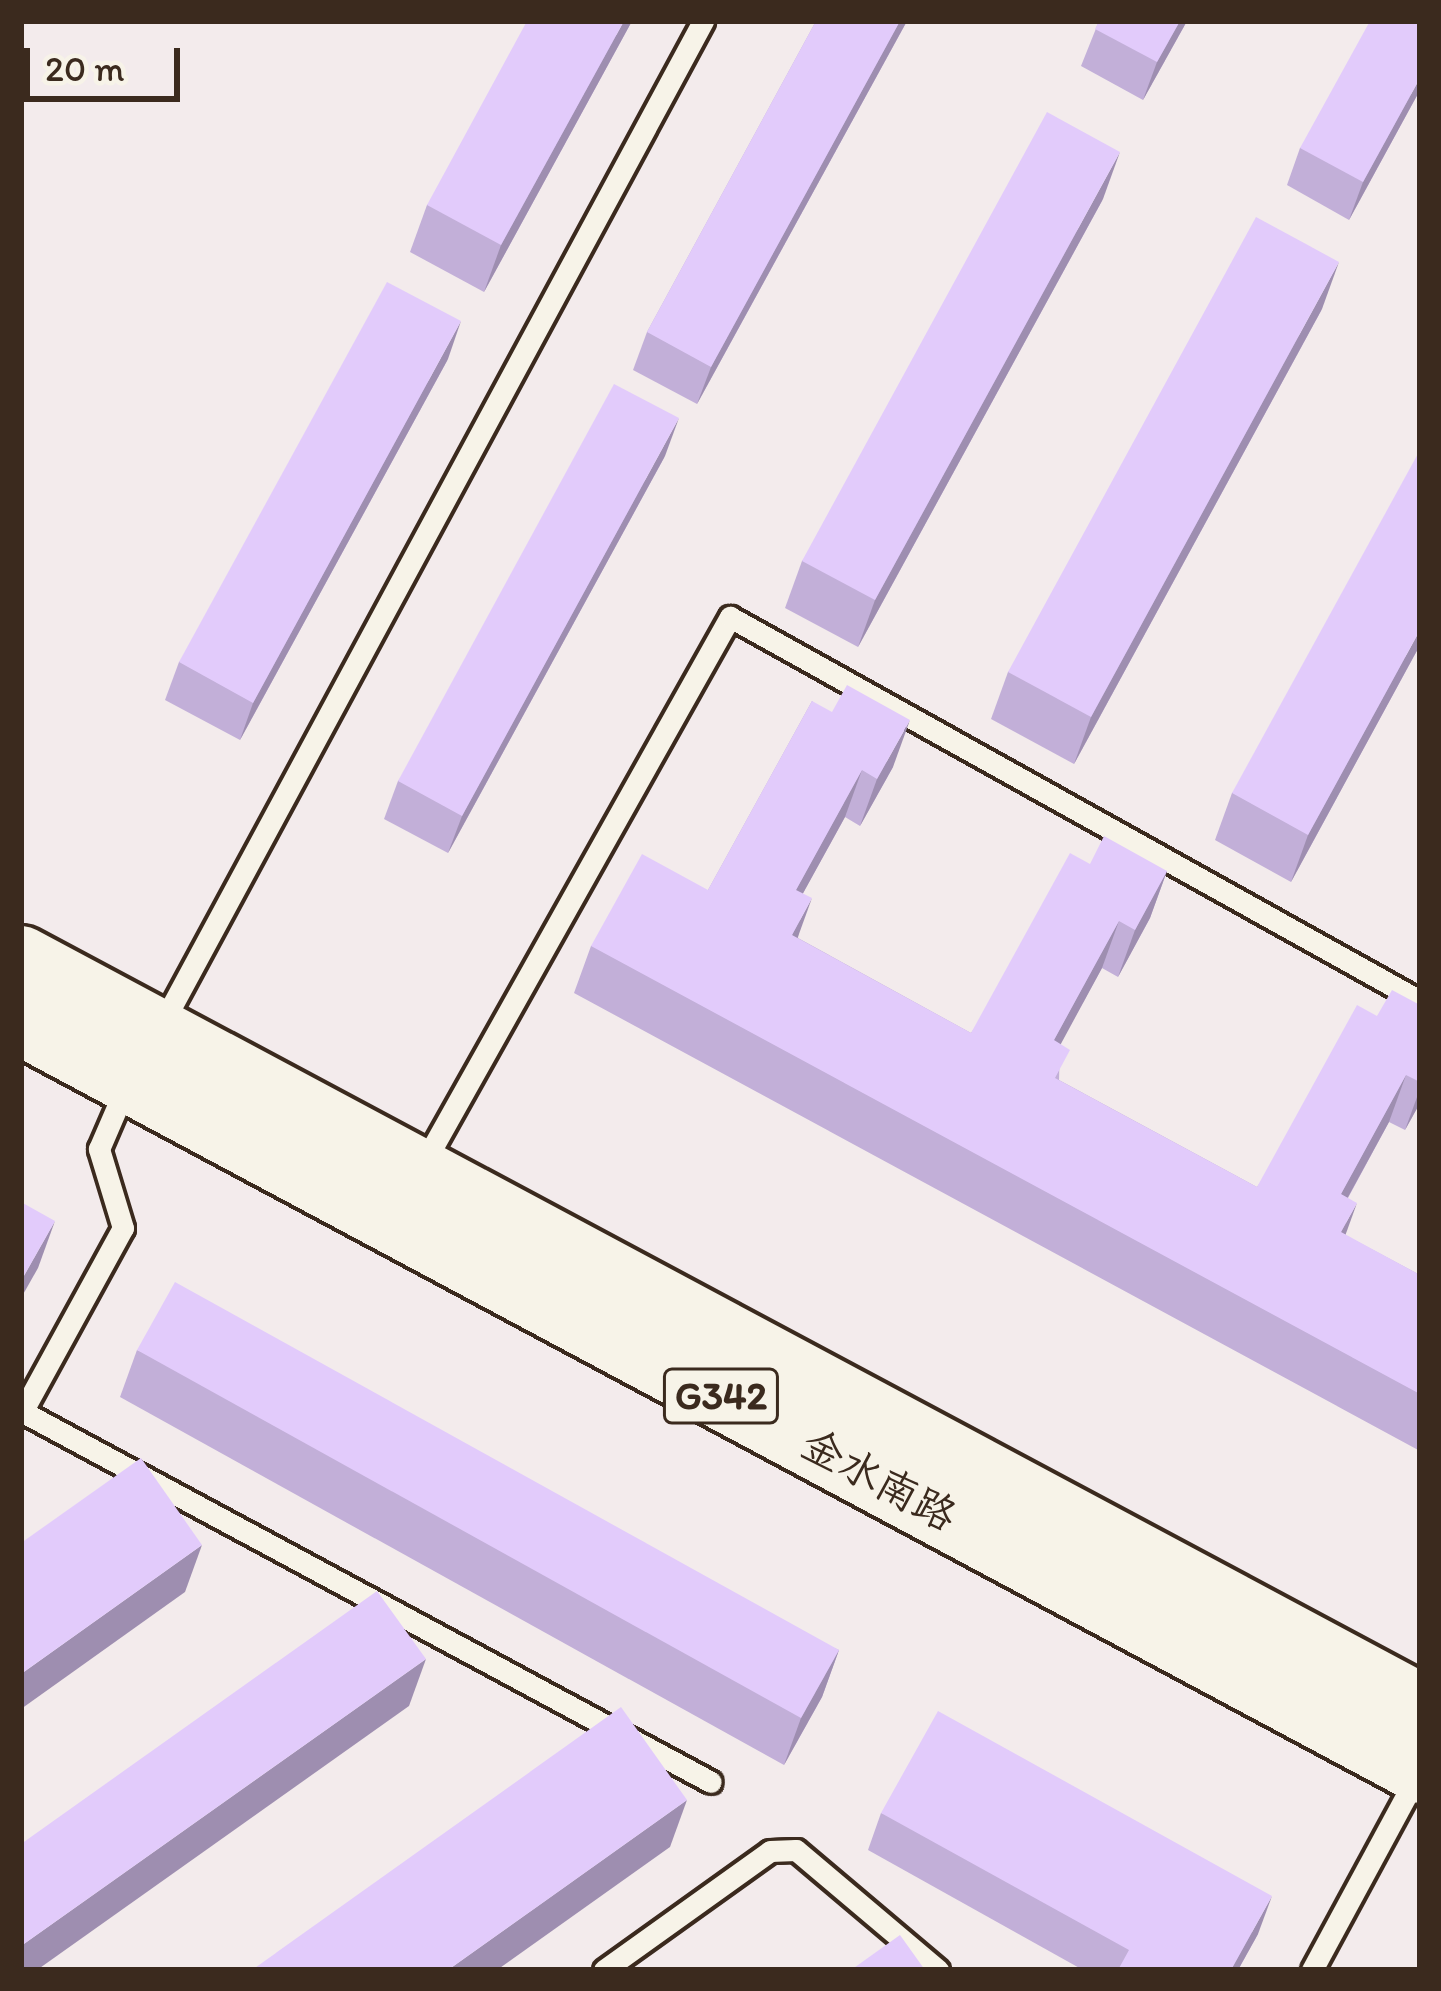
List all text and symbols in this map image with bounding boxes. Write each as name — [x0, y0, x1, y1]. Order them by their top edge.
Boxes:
scale bar — [30, 24, 186, 98]
text: 20 m — [45, 47, 125, 90]
road number: G342 — [661, 1363, 781, 1429]
street label: 金水南路 — [793, 1418, 965, 1542]

